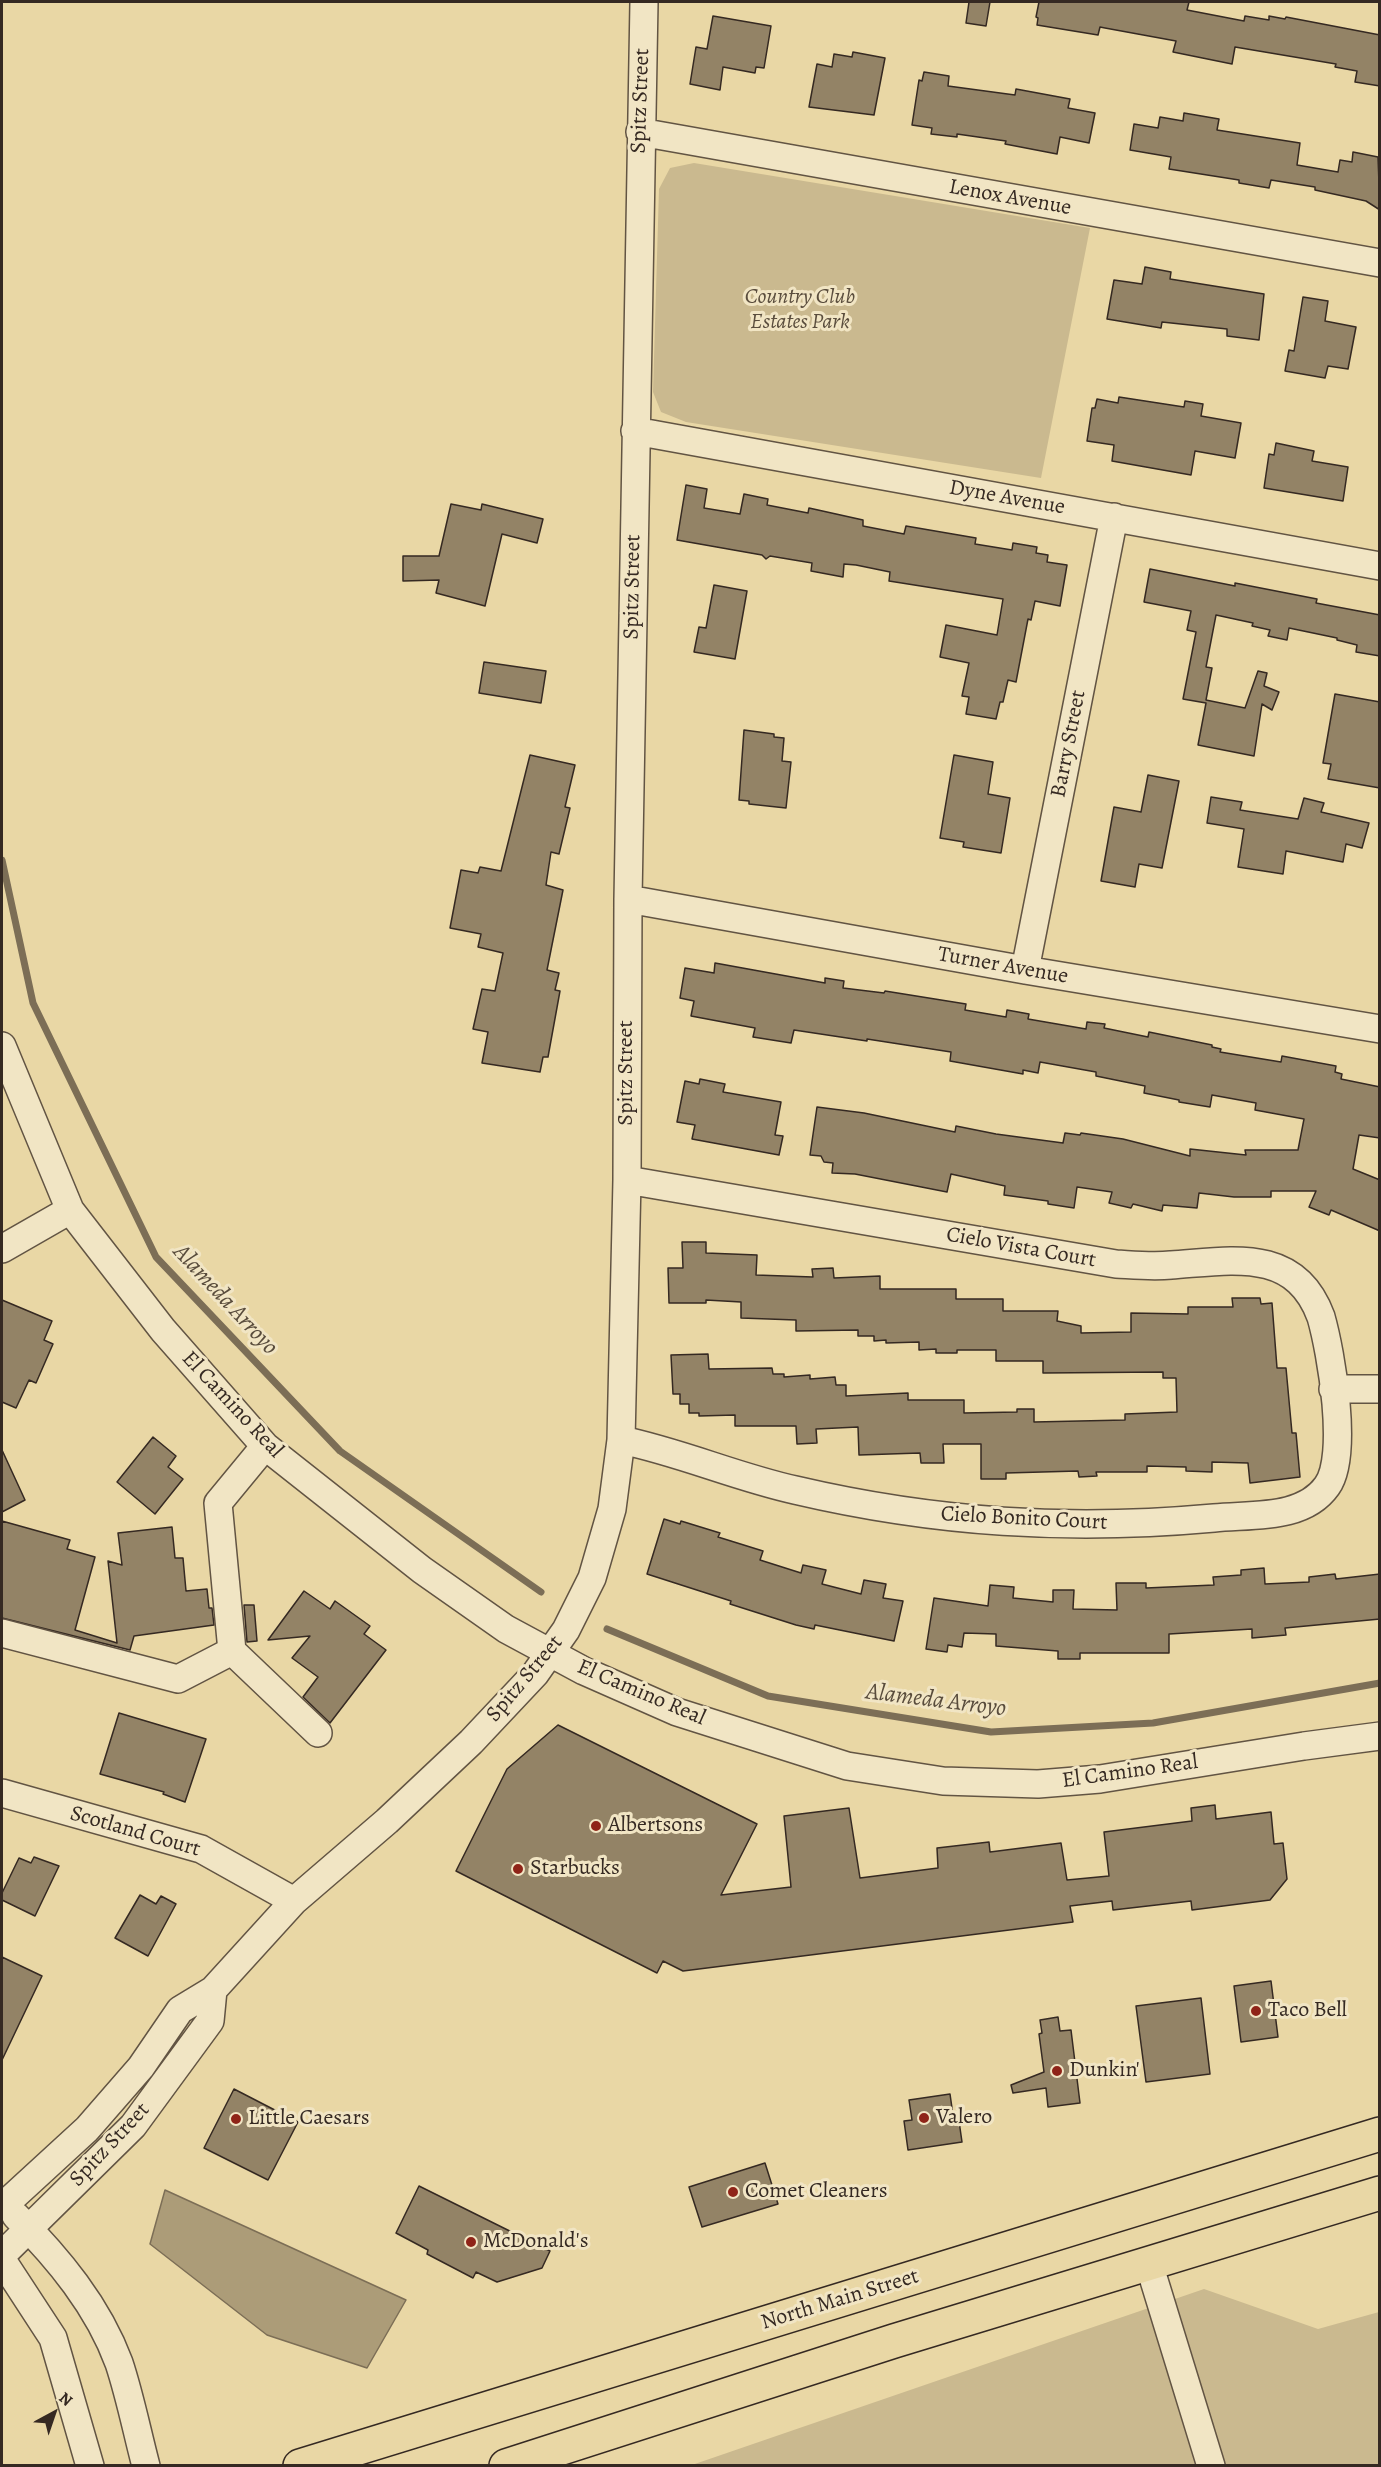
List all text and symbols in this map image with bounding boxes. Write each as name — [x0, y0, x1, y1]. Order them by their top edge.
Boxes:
street label: Spitz Street — [626, 48, 656, 154]
street label: Lenox Avenue — [947, 174, 1073, 222]
park label: Country Club Estates Park — [745, 285, 855, 336]
street label: Dyne Avenue — [947, 475, 1067, 521]
street label: Spitz Street — [619, 534, 647, 640]
street label: Barry Street — [1046, 688, 1092, 800]
street label: Turner Avenue — [936, 942, 1070, 990]
street label: Spitz Street — [614, 1020, 640, 1126]
street label: Cielo Vista Court — [944, 1222, 1098, 1274]
water label: Alameda Arroyo — [166, 1239, 284, 1361]
street label: El Camino Real — [176, 1346, 288, 1464]
street label: Cielo Bonito Court — [940, 1501, 1108, 1537]
street label: Spitz Street — [481, 1630, 569, 1728]
street label: El Camino Real — [573, 1654, 709, 1732]
water label: Alameda Arroyo — [864, 1678, 1008, 1724]
street label: El Camino Real — [1060, 1749, 1200, 1795]
street label: Scotland Court — [67, 1801, 203, 1863]
place label: Albertsons — [608, 1813, 703, 1839]
marker: Albertsons — [589, 1819, 603, 1833]
place label: Starbucks — [530, 1856, 620, 1882]
marker: Starbucks — [511, 1862, 525, 1876]
place label: Taco Bell — [1268, 1998, 1347, 2024]
marker: Taco Bell — [1249, 2004, 1263, 2018]
place label: Dunkin' — [1069, 2058, 1140, 2084]
marker: Dunkin' — [1050, 2064, 1064, 2078]
street label: Spitz Street — [64, 2097, 156, 2193]
place label: Valero — [936, 2105, 992, 2131]
place label: Little Caesars — [248, 2106, 370, 2132]
marker: Valero — [917, 2111, 931, 2125]
marker: Little Caesars — [229, 2112, 243, 2126]
place label: Comet Cleaners — [745, 2179, 887, 2205]
marker: Comet Cleaners — [726, 2185, 740, 2199]
place label: McDonald's — [483, 2229, 588, 2255]
marker: McDonald's — [464, 2235, 478, 2249]
street label: North Main Street — [758, 2263, 922, 2337]
north arrow — [24, 2383, 84, 2443]
text: N — [54, 2387, 77, 2411]

